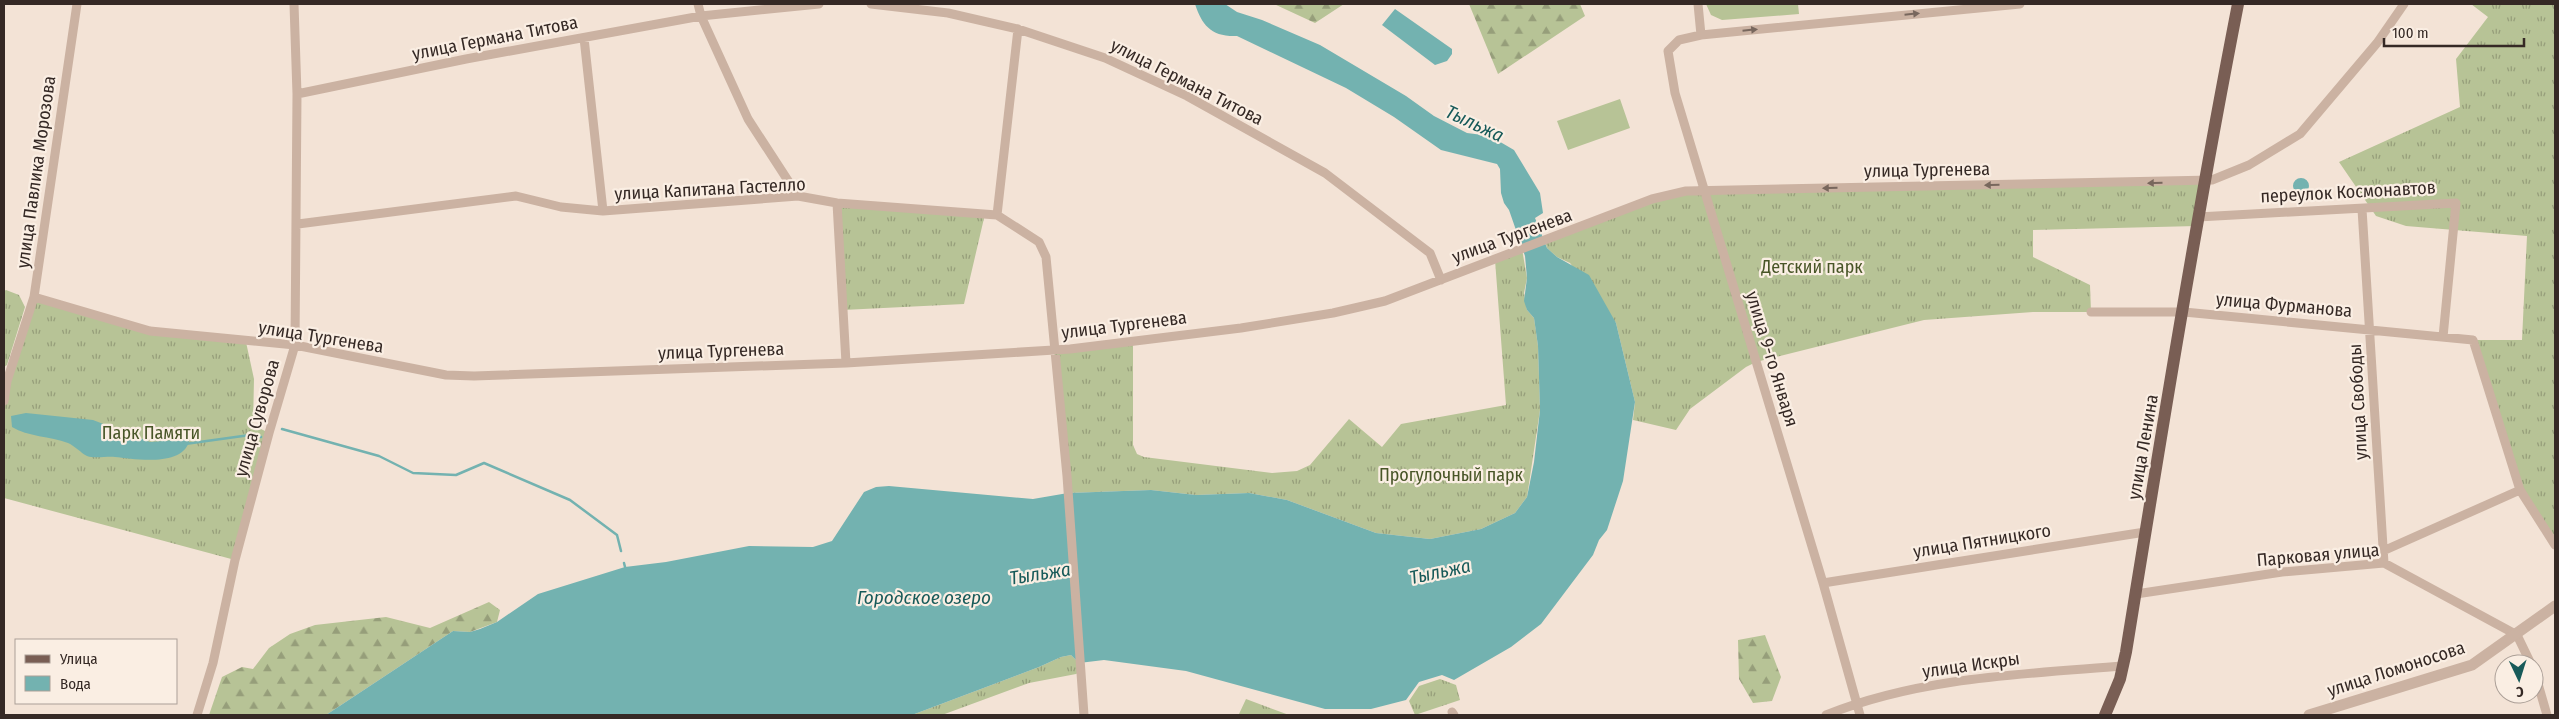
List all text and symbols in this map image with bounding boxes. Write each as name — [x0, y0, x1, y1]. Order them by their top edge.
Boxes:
one-way arrow — [1904, 10, 1920, 18]
street label: улица Германа Титова — [410, 11, 580, 65]
scale bar — [2384, 15, 2524, 47]
text: 100 m — [2392, 24, 2429, 42]
one-way arrow — [1742, 26, 1758, 34]
street label: улица Германа Титова — [1107, 34, 1267, 130]
street label: улица Павлика Морозова — [12, 74, 60, 270]
water label: Тыльжа — [1442, 100, 1508, 147]
street label: улица Тургенева — [1864, 158, 1990, 182]
street label: улица Капитана Гастелло — [614, 173, 806, 205]
street label: переулок Космонавтов — [2260, 176, 2436, 208]
one-way arrow — [2146, 179, 2162, 187]
one-way arrow — [1984, 181, 2000, 189]
one-way arrow — [1821, 184, 1837, 192]
street label: улица Тургенева — [1449, 204, 1575, 268]
park label: Детский парк — [1760, 256, 1863, 278]
street label: улица Фурманова — [2215, 288, 2353, 322]
street label: улица 9-го Января — [1741, 289, 1803, 429]
street label: улица Тургенева — [1060, 306, 1188, 344]
street label: улица Тургенева — [257, 316, 385, 358]
street label: улица Тургенева — [658, 338, 785, 364]
street label: улица Свободы — [2344, 343, 2372, 461]
street label: улица Суворова — [230, 357, 284, 479]
street label: улица Ленина — [2123, 392, 2163, 501]
park label: Парк Памяти — [102, 422, 200, 444]
park label: Прогулочный парк — [1379, 464, 1524, 486]
street label: улица Пятницкого — [1912, 519, 2052, 563]
street label: Парковая улица — [2256, 539, 2380, 571]
water label: Тыльжа — [1408, 554, 1473, 589]
water label: Тыльжа — [1008, 557, 1072, 590]
water label: Городское озеро — [857, 586, 991, 609]
street label: улица Ломоносова — [2324, 636, 2468, 702]
legend — [15, 639, 178, 704]
street label: улица Искры — [1921, 647, 2021, 683]
text: Улица — [59, 650, 98, 668]
north arrow — [2494, 654, 2544, 704]
text: Вода — [60, 675, 91, 693]
text: С — [2515, 683, 2524, 700]

